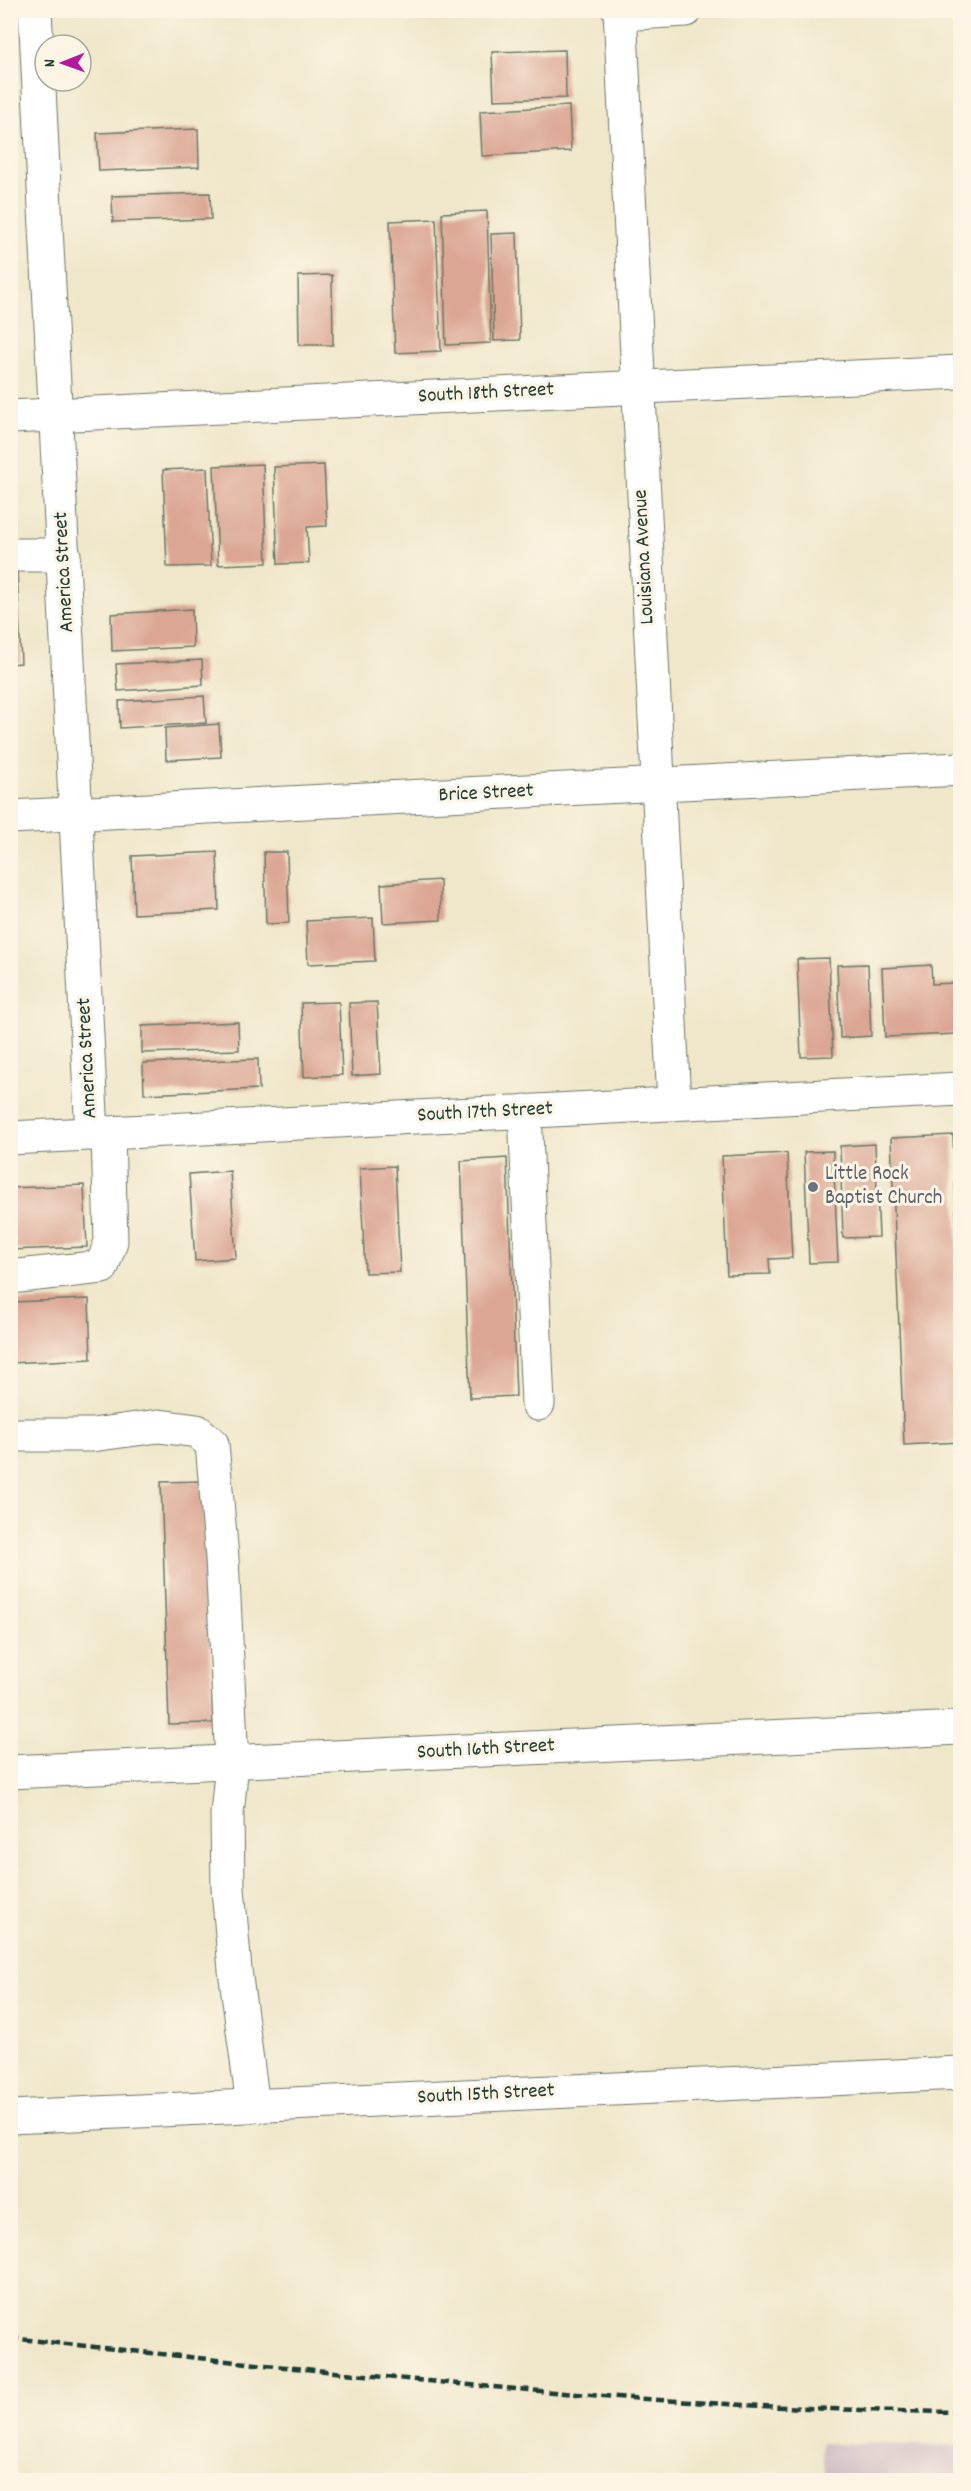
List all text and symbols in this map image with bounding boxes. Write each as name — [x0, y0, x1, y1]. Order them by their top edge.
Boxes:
north arrow — [33, 33, 93, 93]
text: N — [39, 59, 62, 67]
street label: South 18th Street — [417, 375, 555, 413]
street label: Louisiana Avenue — [626, 489, 664, 625]
street label: America Street — [47, 511, 83, 633]
street label: Brice Street — [438, 777, 535, 811]
street label: America Street — [70, 997, 106, 1119]
street label: South 17th Street — [416, 1094, 554, 1132]
place label: Little Rock Baptist Church — [825, 1160, 942, 1214]
marker: Little Rock Baptist Church — [806, 1180, 820, 1194]
street label: South 16th Street — [416, 1731, 556, 1769]
street label: South 15th Street — [417, 2076, 556, 2114]

